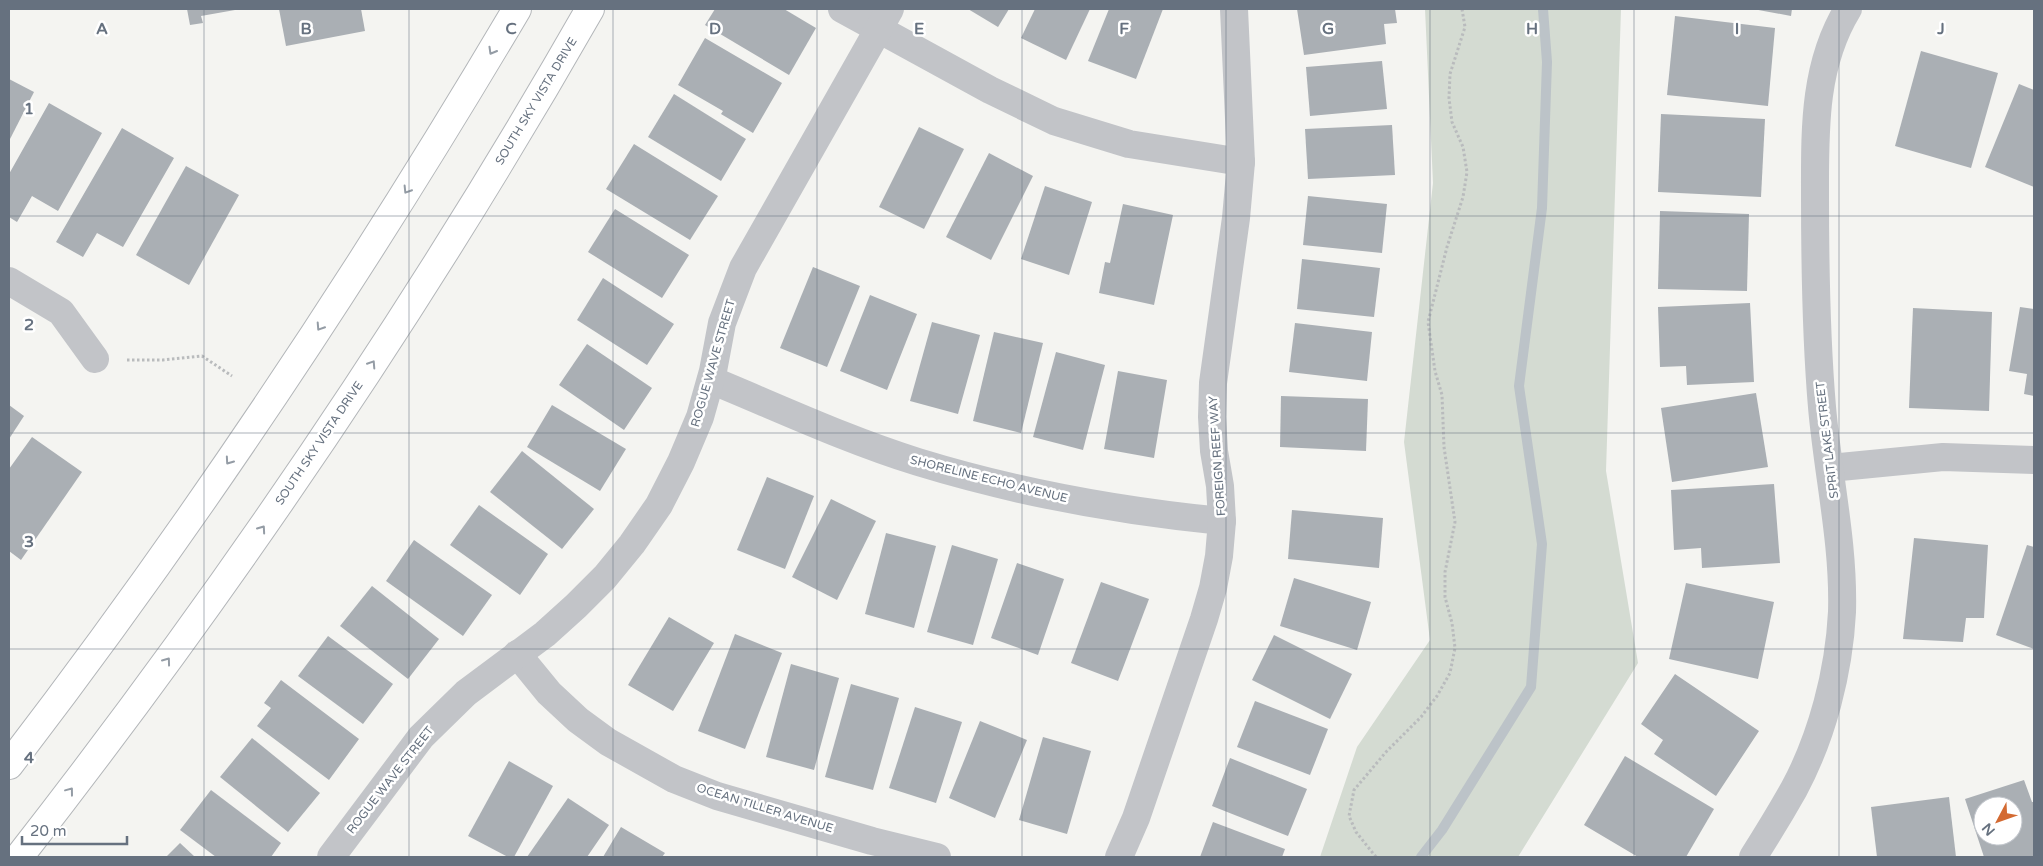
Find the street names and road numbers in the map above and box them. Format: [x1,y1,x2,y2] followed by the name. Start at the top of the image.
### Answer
[492,34,580,167] street label: SOUTH SKY VISTA DRIVE
[688,297,738,429] street label: ROGUE WAVE STREET
[272,378,366,508] street label: SOUTH SKY VISTA DRIVE
[1813,380,1841,499] street label: SPRIT LAKE STREET
[1206,395,1228,517] street label: FOREIGN REEF WAY
[909,453,1070,505] street label: SHORELINE ECHO AVENUE
[344,723,437,836] street label: ROGUE WAVE STREET
[695,781,835,836] street label: OCEAN TILLER AVENUE

